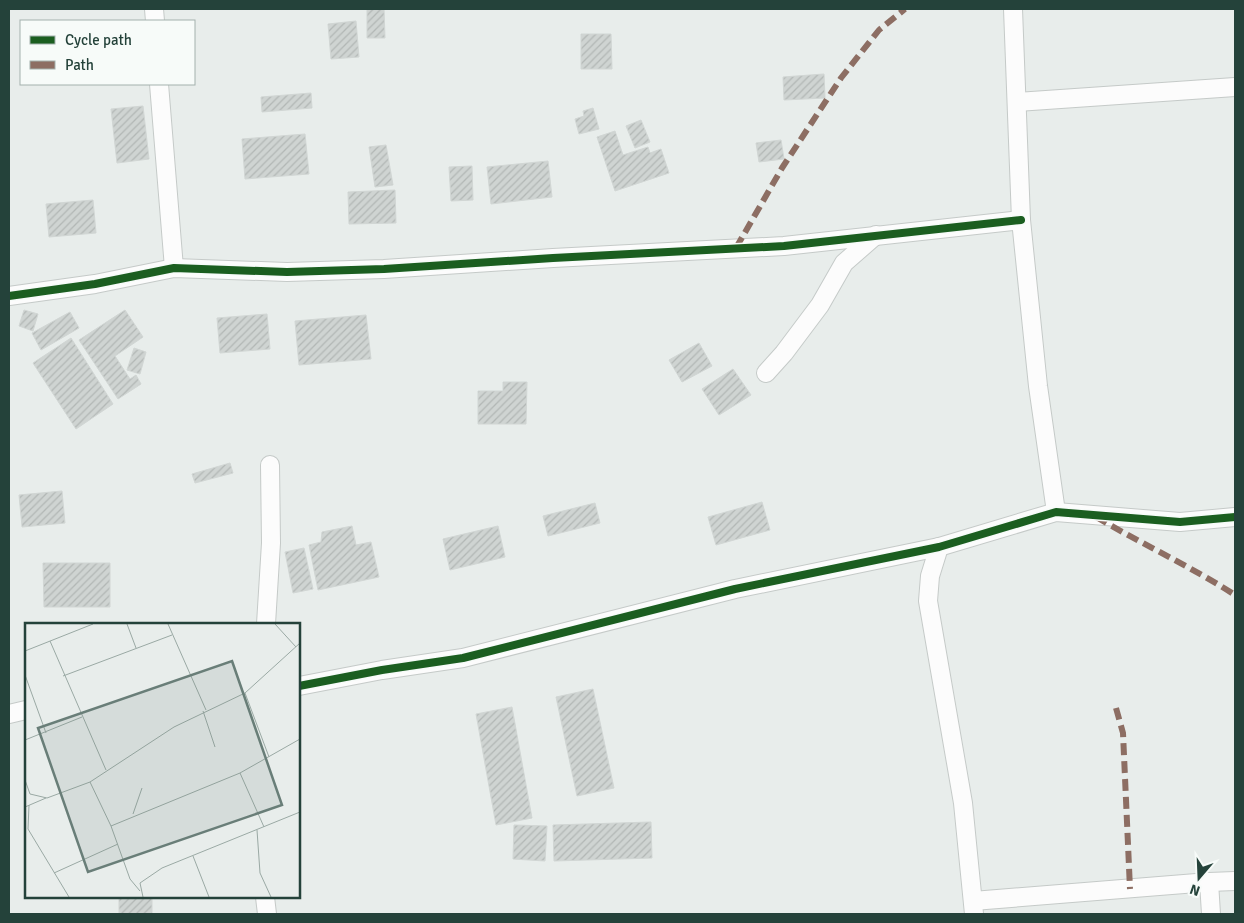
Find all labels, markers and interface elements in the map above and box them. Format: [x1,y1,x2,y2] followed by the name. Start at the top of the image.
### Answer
[20,20,195,85] legend
[65,31,132,49] text: Cycle path
[65,56,94,74] text: Path
[25,623,300,898] inset map
[1174,853,1224,903] north arrow
[1188,880,1202,899] text: N

